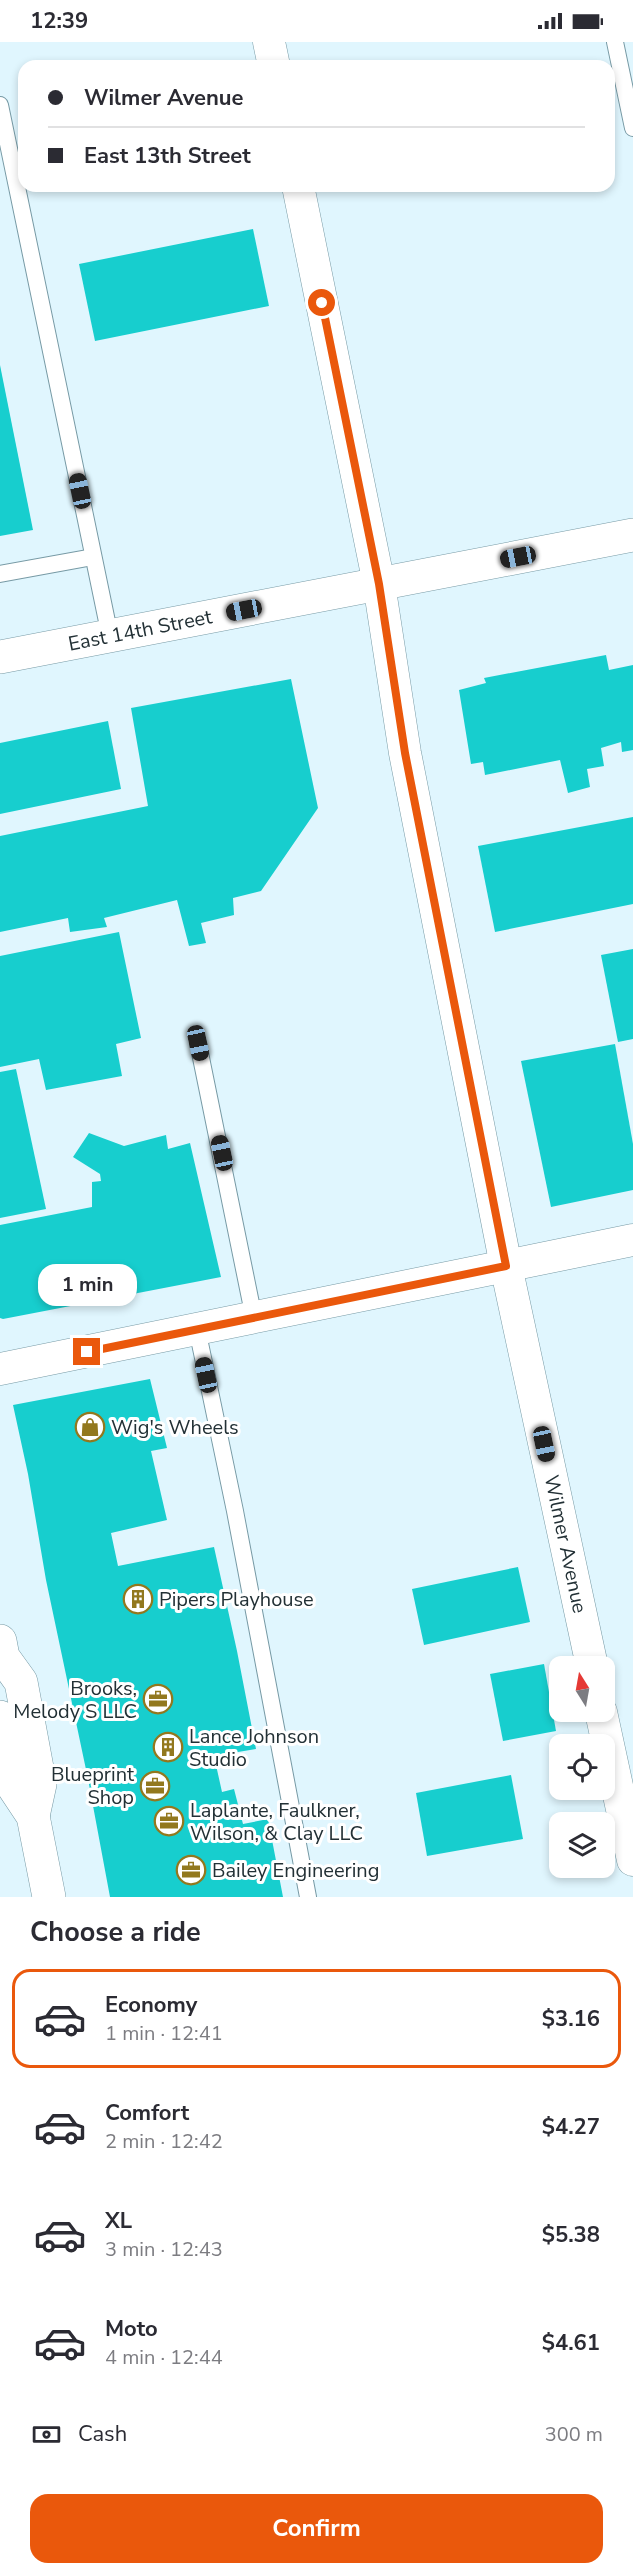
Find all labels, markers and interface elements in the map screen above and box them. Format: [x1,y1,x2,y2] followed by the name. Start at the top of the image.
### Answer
[30,6,88,36] text: 12:39
[84,83,243,113] text: Wilmer Avenue
[84,141,251,171] text: East 13th Street
[308,289,335,316] route start
[67,472,93,510] car
[499,545,537,569] car
[225,598,263,622] car
[66,603,215,658] street label: East 14th Street
[185,1024,211,1062] car
[209,1134,235,1172] car
[38,1265,136,1307] callout: 1 min
[62,1271,113,1298] text: 1 min
[73,1338,100,1365] route end
[193,1356,219,1394] car
[74,1411,106,1443] shop icon: Wig's Wheels
[111,1414,239,1441] place label: Wig's Wheels
[531,1425,557,1463] car
[538,1472,593,1616] street label: Wilmer Avenue
[122,1583,154,1615] building icon: Pipers Playhouse
[159,1586,314,1613] place label: Pipers Playhouse
[549,1656,615,1722] north arrow
[549,1656,615,1878] map controls
[13,1675,137,1725] place label: Brooks, Melody S LLC
[142,1683,174,1715] office icon: Brooks, Melody S LLC
[189,1723,319,1773] place label: Lance Johnson Studio
[152,1731,184,1763] building icon: Lance Johnson Studio
[549,1734,615,1800] button: locate
[51,1761,135,1811] place label: Blueprint Shop
[139,1770,171,1802] office icon: Blueprint Shop
[190,1797,363,1847] place label: Laplante, Faulkner, Wilson, & Clay LLC
[153,1805,185,1837] office icon: Laplante, Faulkner, Wilson, & Clay LLC
[549,1812,615,1878] button: layers
[175,1854,207,1886] office icon: Bailey Engineering
[212,1857,379,1884] place label: Bailey Engineering
[30,1914,201,1951] text: Choose a ride
[105,1990,197,2020] text: Economy
[33,1992,87,2046] icon: car
[542,2004,600,2034] text: $3.16
[105,2020,223,2047] text: 1 min · 12:41
[105,2098,189,2128] text: Comfort
[33,2100,87,2154] icon: car
[542,2112,600,2142] text: $4.27
[105,2128,223,2155] text: 2 min · 12:42
[105,2206,132,2236] text: XL
[33,2208,87,2262] icon: car
[542,2220,600,2250] text: $5.38
[105,2236,223,2263] text: 3 min · 12:43
[105,2314,158,2344] text: Moto
[33,2316,87,2370] icon: car
[542,2328,600,2358] text: $4.61
[105,2344,223,2371] text: 4 min · 12:44
[30,2418,63,2451] icon: cash
[78,2419,127,2449] text: Cash
[545,2421,603,2448] text: 300 m
[30,2494,603,2563] button: Confirm

